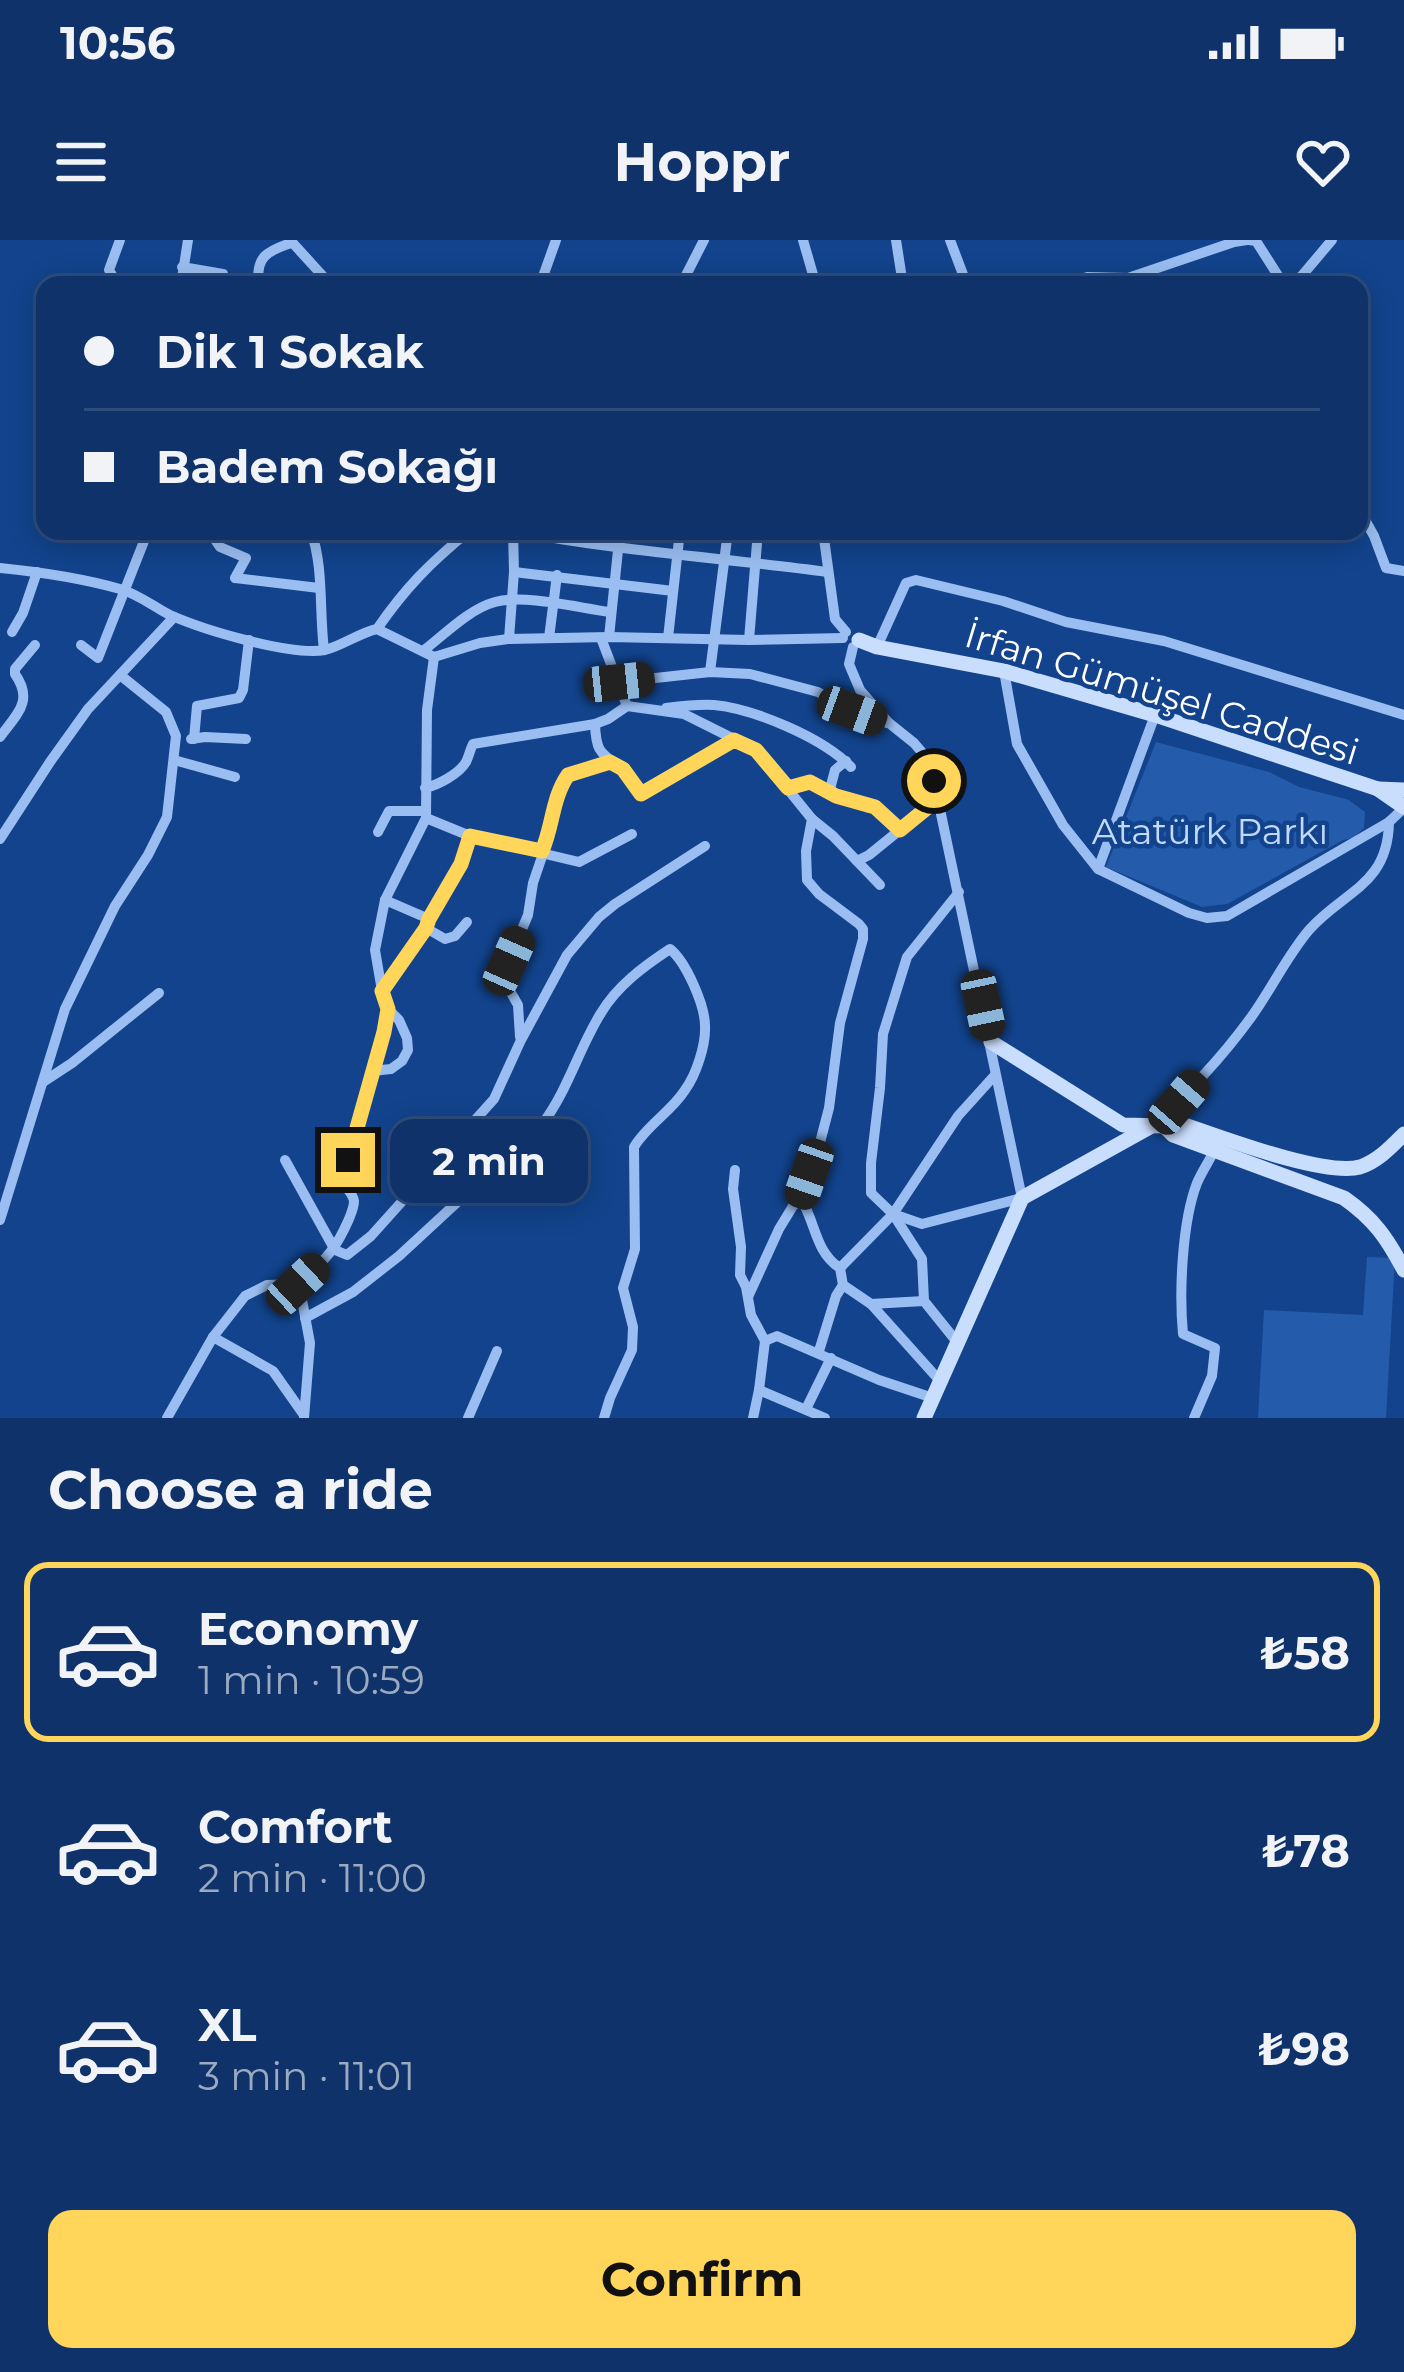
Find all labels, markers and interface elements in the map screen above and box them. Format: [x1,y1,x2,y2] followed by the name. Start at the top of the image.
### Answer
[60,15,175,70] text: 10:56
[48,129,114,195] icon: menu
[614,129,790,195] text: Hoppr
[1290,129,1356,195] icon: heart
[156,324,424,379] text: Dik 1 Sokak
[156,439,498,494] text: Badem Sokağı
[960,612,1364,774] street label: İrfan Gümüşel Caddesi
[581,660,657,704] car
[812,682,892,740] car
[907,754,961,808] route start
[1092,809,1328,853] park label: Atatürk Parkı
[478,921,540,1001] car
[958,966,1008,1044] car
[1142,1063,1216,1141] car
[390,1118,588,1202] callout: 2 min
[321,1133,375,1187] route end
[780,1134,838,1214] car
[432,1137,546,1185] text: 2 min
[259,1246,337,1322] car
[48,1457,433,1523] text: Choose a ride
[54,1598,162,1706] icon: car
[198,1601,418,1656] text: Economy
[1260,1625,1350,1680] text: ₺58
[198,1656,425,1704] text: 1 min · 10:59
[54,1796,162,1904] icon: car
[198,1799,393,1854] text: Comfort
[1261,1823,1350,1878] text: ₺78
[198,1854,427,1902] text: 2 min · 11:00
[54,1994,162,2102] icon: car
[198,1997,256,2052] text: XL
[1258,2021,1350,2076] text: ₺98
[198,2052,415,2100] text: 3 min · 11:01
[48,2210,1356,2348] button: Confirm

